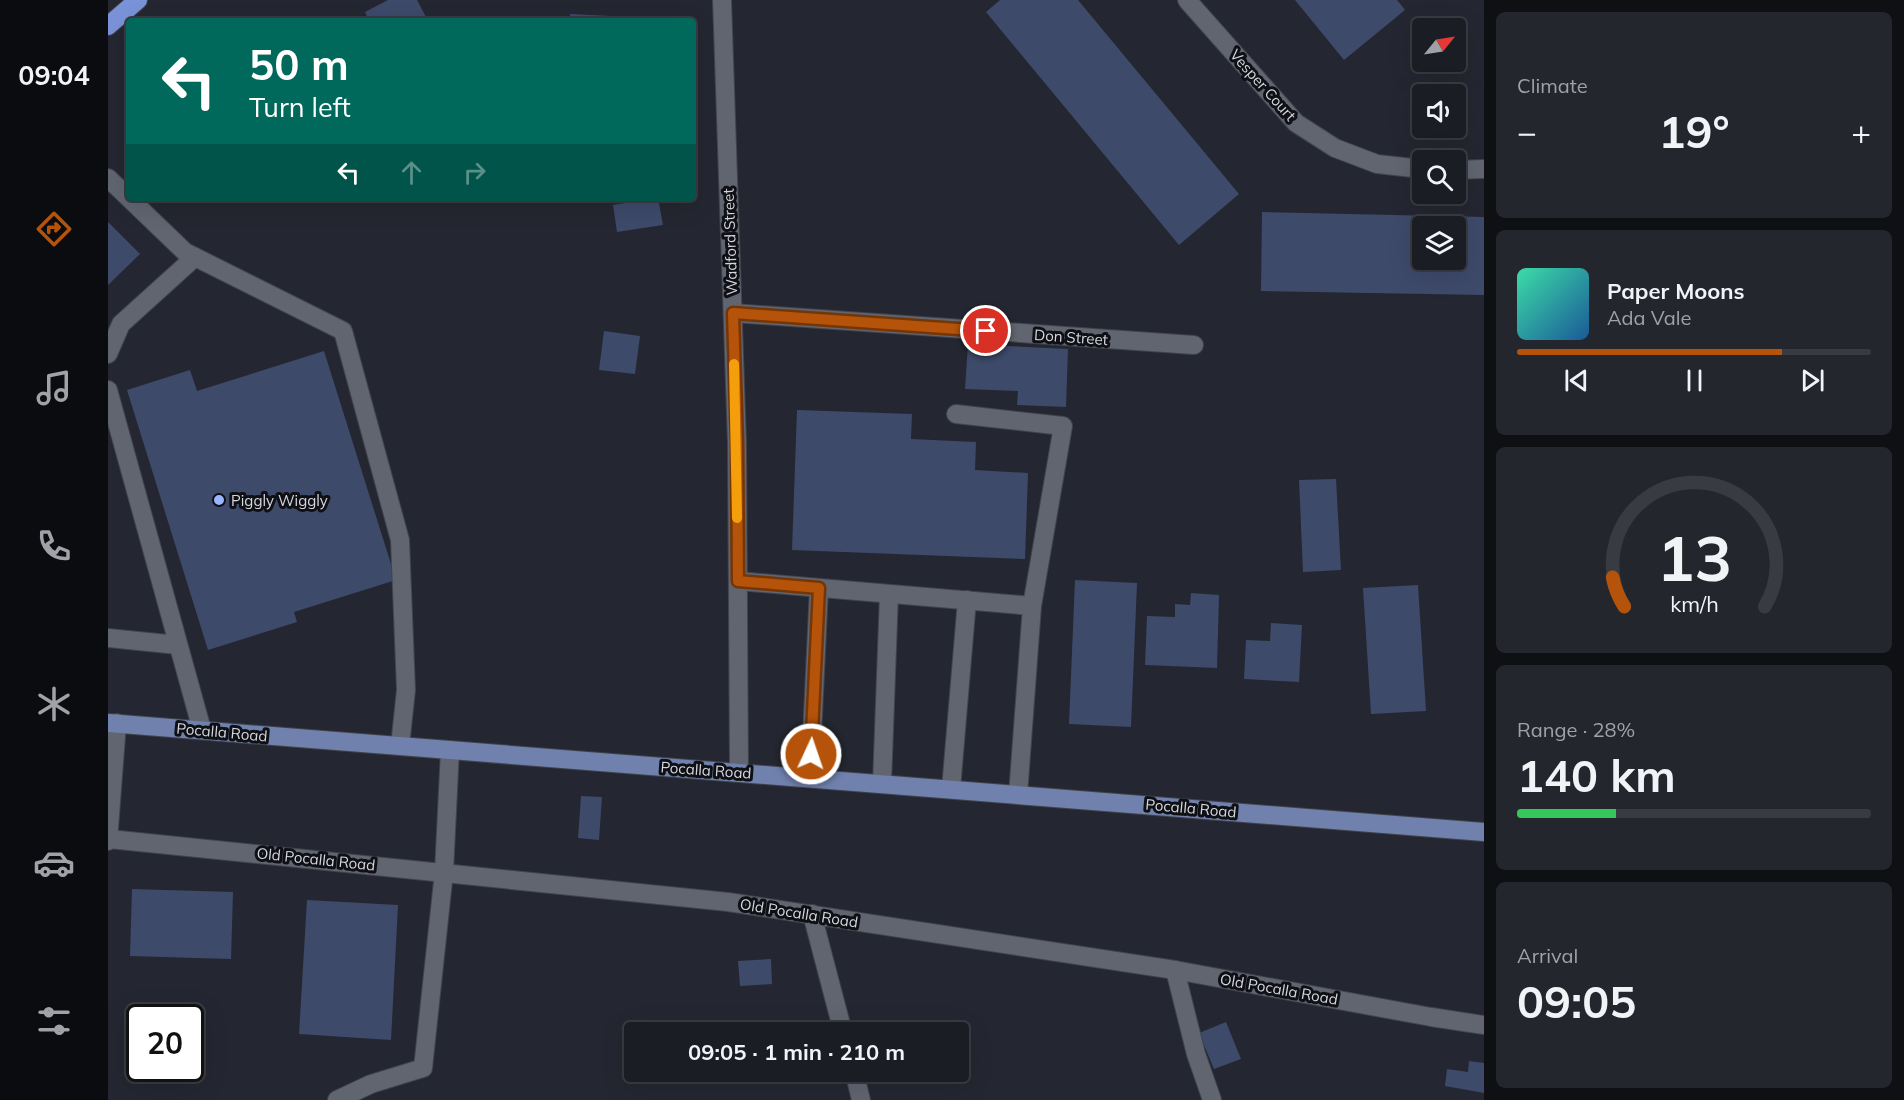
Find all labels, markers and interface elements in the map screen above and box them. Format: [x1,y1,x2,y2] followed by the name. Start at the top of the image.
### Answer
[1412,18,1466,72] north arrow
[1412,18,1466,270] map controls
[249,38,349,91] text: 50 m
[150,42,228,120] icon: left
[1226,45,1300,125] street label: Vesper Court
[18,58,90,92] text: 09:04
[1517,73,1588,98] text: Climate
[1412,84,1466,138] button: sound
[249,90,351,124] text: Turn left
[1658,103,1730,159] text: 19°
[1517,111,1537,152] text: −
[1851,111,1871,152] text: +
[1412,150,1466,204] button: search
[332,156,365,189] icon: left
[395,156,428,189] icon: ahead
[458,156,491,189] icon: right
[719,188,741,296] street label: Wadford Street
[33,208,75,250] icon: directions
[1412,216,1466,270] button: layers
[1607,277,1745,305] text: Paper Moons
[960,305,1011,356] pin
[1607,305,1691,330] text: Ada Vale
[969,314,1002,347] icon: arrive
[1033,325,1109,349] street label: Don Street
[1560,364,1593,397] icon: previous
[1678,364,1711,397] icon: pause
[1796,364,1829,397] icon: next
[33,367,75,409] icon: music
[231,491,328,510] place label: Piggly Wiggly
[212,493,226,507] marker: Piggly Wiggly
[1657,518,1731,597] text: 13
[33,525,75,567] icon: phone
[1670,590,1718,617] text: km/h
[33,683,75,725] icon: climate
[1517,717,1635,742] text: Range · 28%
[176,719,268,745] street label: Pocalla Road
[779,722,843,786] position arrow
[1517,747,1676,803] text: 140 km
[660,757,752,783] street label: Pocalla Road
[1145,795,1237,821] street label: Pocalla Road
[33,842,75,884] icon: car
[256,843,376,875] street label: Old Pocalla Road
[739,894,859,932] street label: Old Pocalla Road
[1517,943,1578,968] text: Arrival
[1219,969,1339,1009] street label: Old Pocalla Road
[1517,973,1636,1029] text: 09:05
[33,1000,75,1042] icon: filters
[126,1004,204,1082] speed limit sign: 20
[688,1038,905,1066] text: 09:05 · 1 min · 210 m

